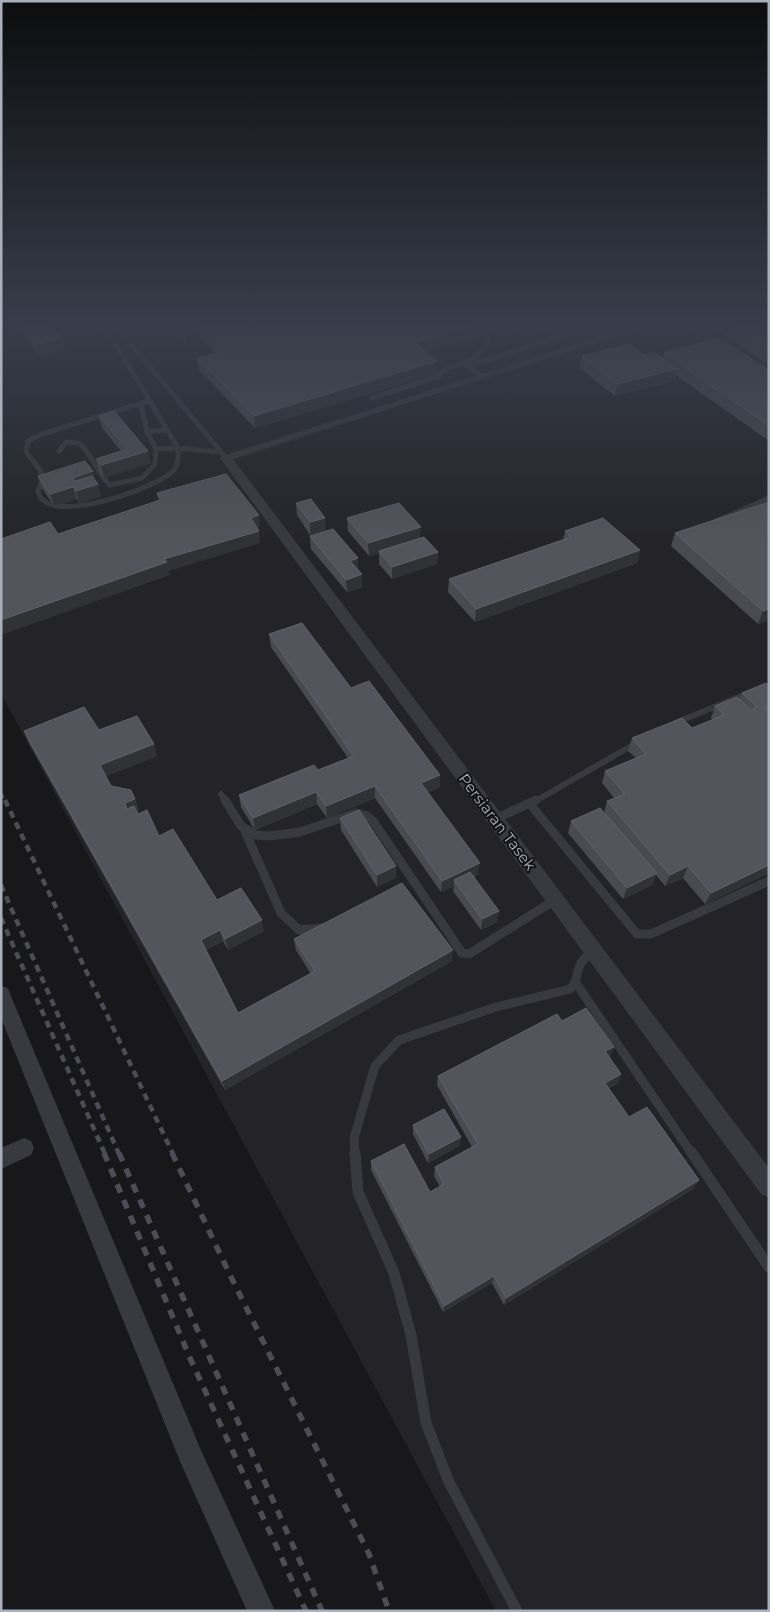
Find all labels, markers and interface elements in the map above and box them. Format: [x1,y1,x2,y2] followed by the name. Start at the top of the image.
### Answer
[455,769,540,874] street label: Persiaran Tasek

